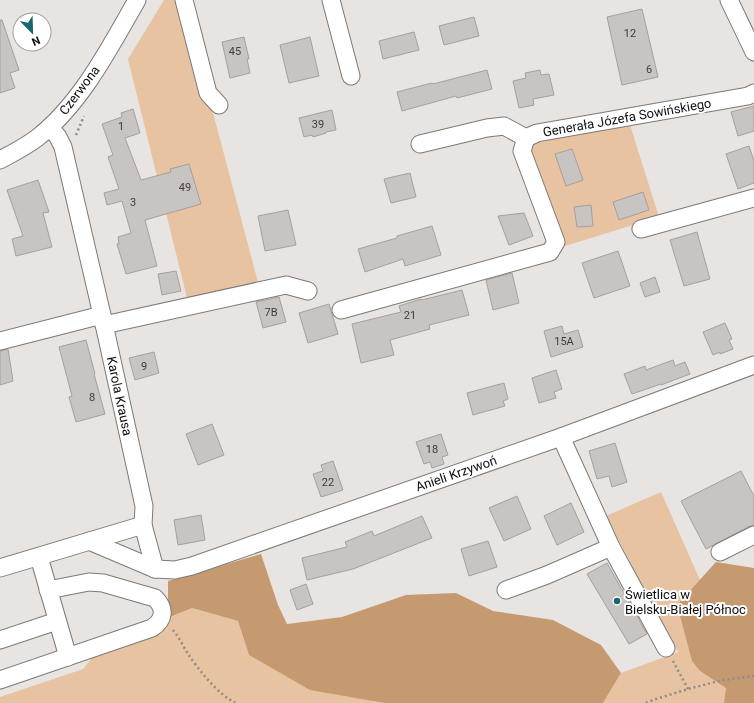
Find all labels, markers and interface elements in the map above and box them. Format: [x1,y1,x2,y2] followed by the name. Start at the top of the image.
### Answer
[12,12,52,52] north arrow
[624,27,636,40] house number: 12
[29,33,42,48] text: N
[229,45,241,58] house number: 45
[56,63,103,118] street label: Czerwona
[646,63,652,76] house number: 6
[542,95,712,140] street label: Generała Józefa Sowińskiego
[312,118,324,131] house number: 39
[118,120,124,133] house number: 1
[179,181,191,194] house number: 49
[130,196,136,209] house number: 3
[264,306,278,319] house number: 7B
[404,309,416,322] house number: 21
[554,335,575,348] house number: 15A
[104,355,135,437] street label: Karola Krausa
[141,360,147,373] house number: 9
[89,391,95,404] house number: 8
[426,443,438,456] house number: 18
[414,453,499,494] street label: Anieli Krzywoń
[322,476,334,489] house number: 22
[625,587,746,617] place label: Świetlica w Bielsku-Białej Północ
[612,596,622,606] marker: Świetlica w Bielsku-Białej Północ

